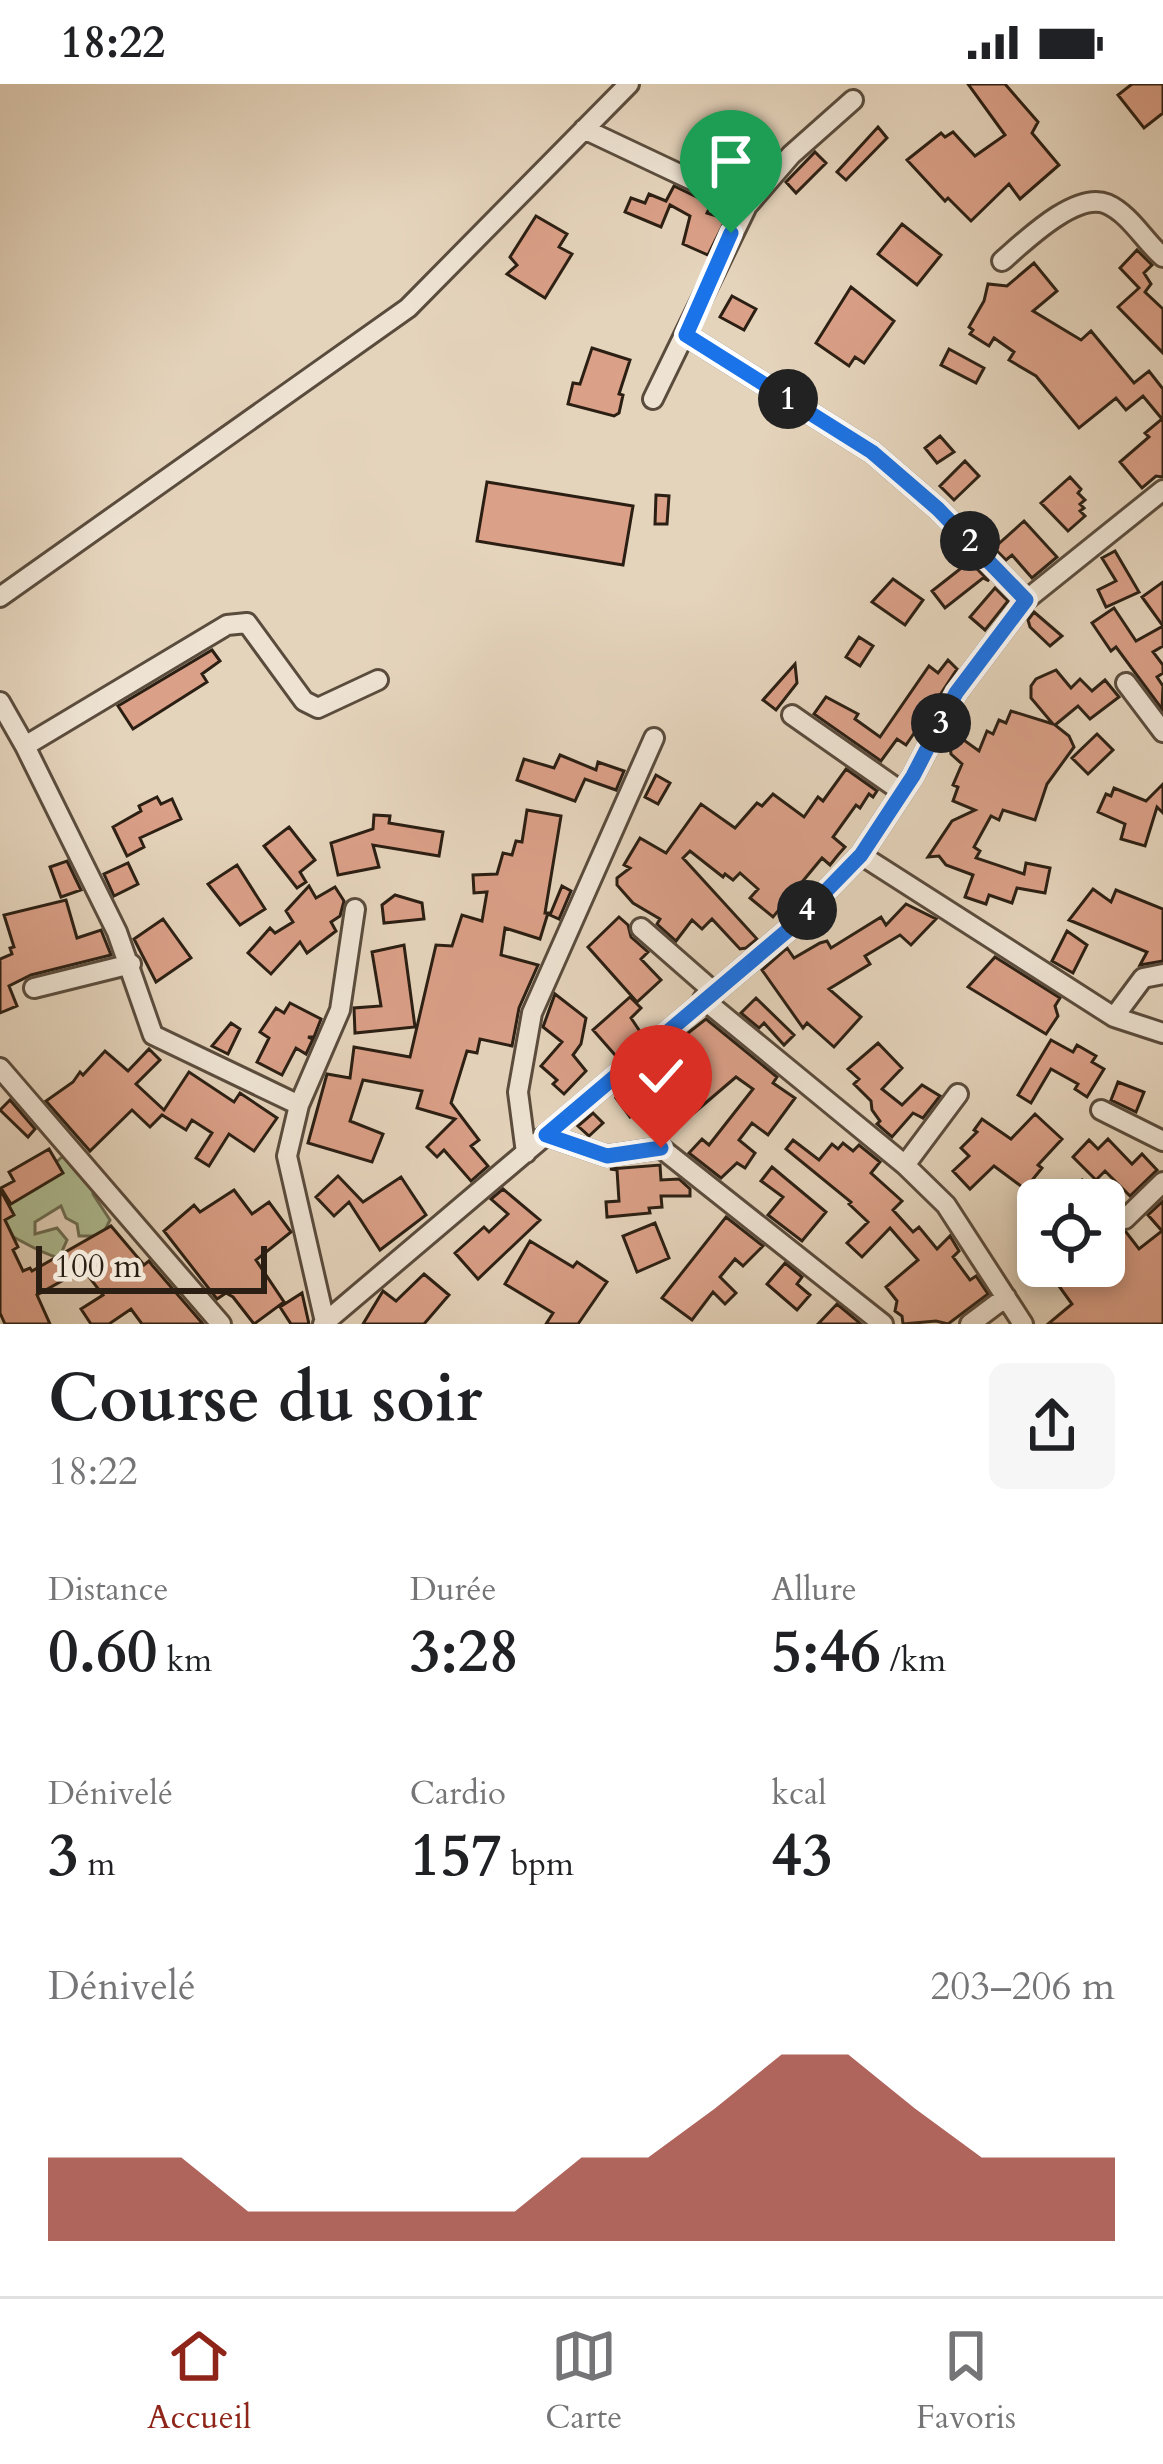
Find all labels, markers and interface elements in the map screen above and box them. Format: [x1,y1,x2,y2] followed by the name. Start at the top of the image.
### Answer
[60,12,165,73] text: 18:22
[680,110,782,233] pin
[698,128,764,194] icon: arrive
[758,369,818,429] pin: 1
[780,376,796,421] text: 1
[940,511,1000,571] pin: 2
[962,518,978,563] text: 2
[911,693,971,753] pin: 3
[933,700,949,745] text: 3
[777,880,837,940] pin: 4
[799,887,815,932] text: 4
[610,1025,712,1148] pin
[628,1043,694,1109] icon: check
[1017,1179,1125,1287] map controls
[1017,1179,1125,1287] button: locate
[36,1240,267,1293] scale bar
[54,1244,141,1289] text: 100 m
[48,1355,482,1444] text: Course du soir
[989,1363,1115,1489] button: share
[48,1445,138,1498] text: 18:22
[48,1567,169,1612] text: Distance
[410,1567,497,1612] text: Durée
[771,1567,857,1612] text: Allure
[48,1612,158,1693] text: 0.60
[410,1612,519,1693] text: 3:28
[771,1612,881,1693] text: 5:46
[158,1638,212,1683] text: km
[881,1638,946,1683] text: /km
[48,1771,173,1816] text: Dénivelé
[410,1771,506,1816] text: Cardio
[771,1771,827,1816] text: kcal
[48,1816,79,1897] text: 3
[410,1816,502,1897] text: 157
[771,1816,833,1897] text: 43
[79,1842,116,1887] text: m
[502,1842,574,1887] text: bpm
[48,1960,196,2013] text: Dénivelé
[930,1960,1115,2013] text: 203–206 m
[147,2323,251,2440] tab: Accueil
[545,2323,622,2440] tab: Carte
[916,2323,1016,2440] tab: Favoris

